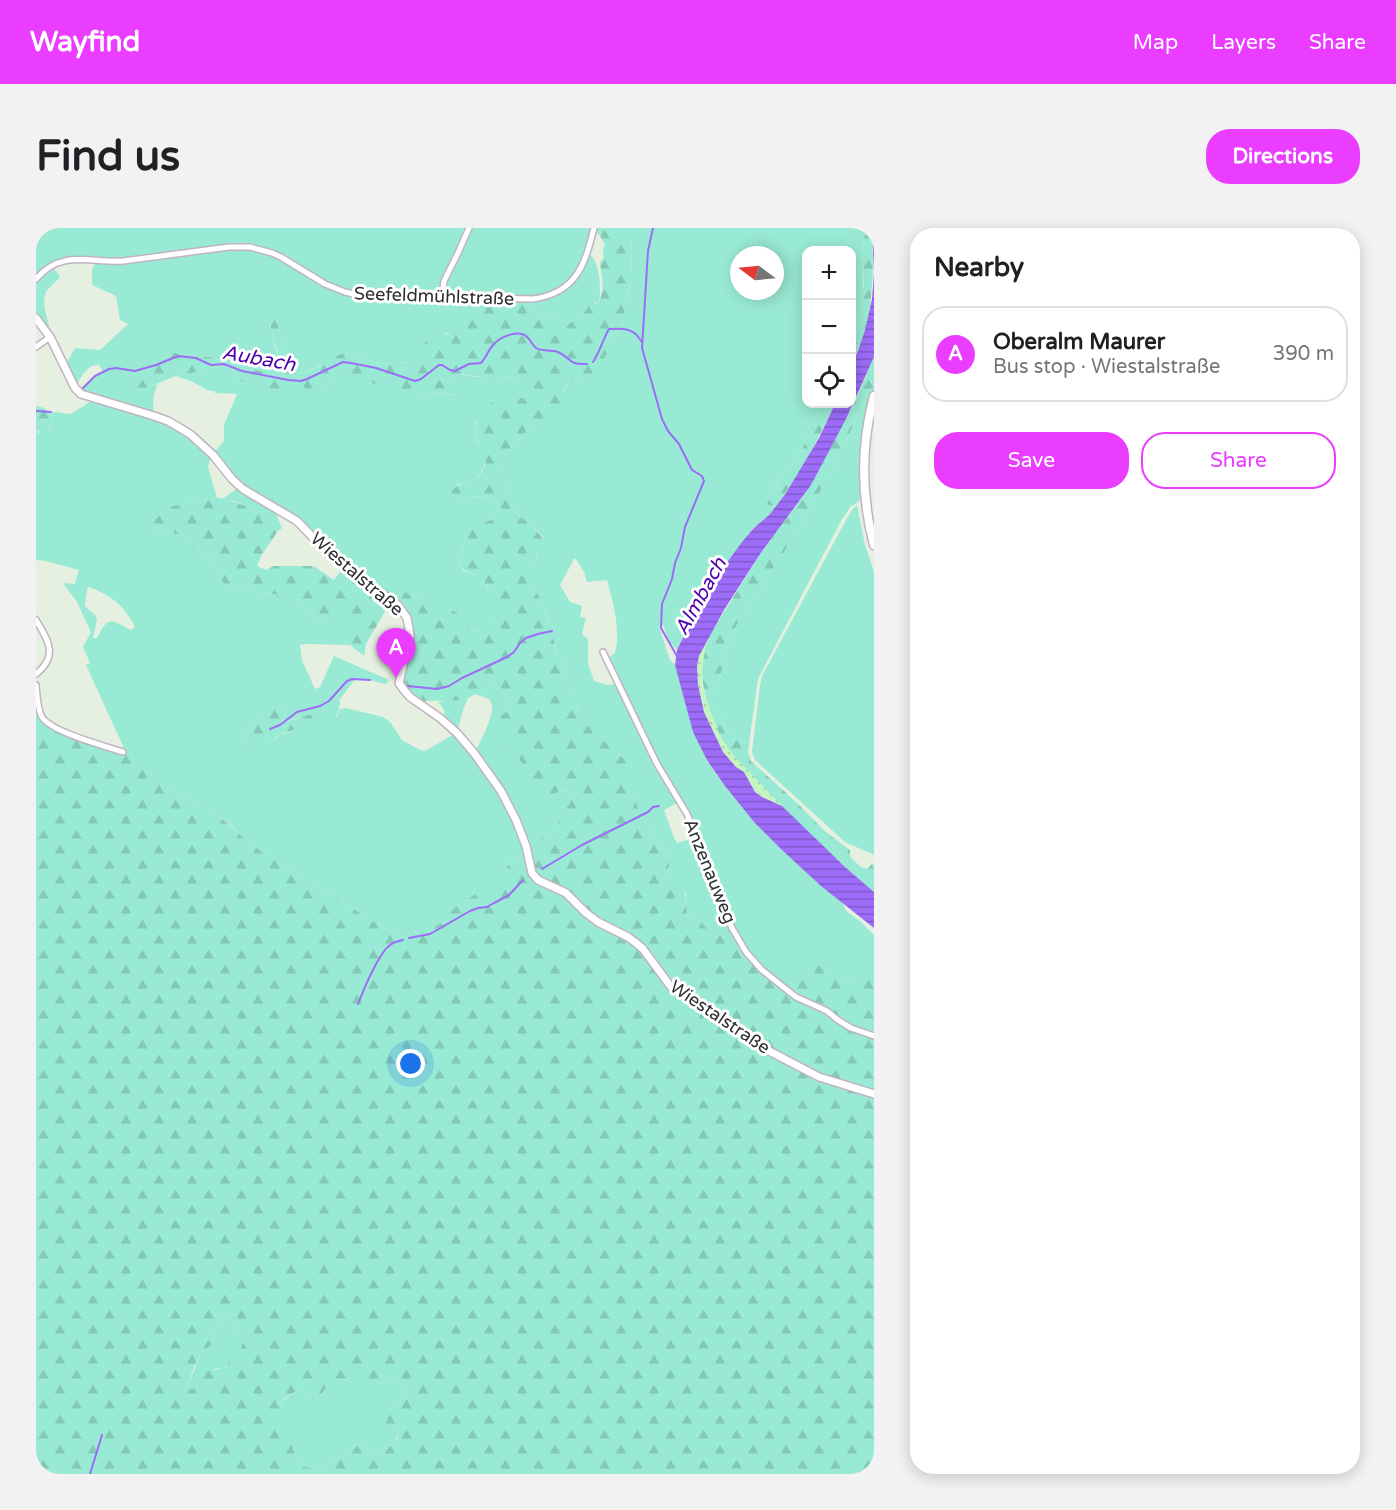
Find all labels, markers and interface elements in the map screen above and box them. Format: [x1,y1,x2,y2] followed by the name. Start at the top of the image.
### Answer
[30,25,140,59] text: Wayfind
[1133,30,1178,55] text: Map
[1211,30,1276,55] text: Layers
[1309,30,1366,55] text: Share
[1206,129,1360,184] button: Directions
[36,131,180,182] text: Find us
[730,246,784,300] north arrow
[802,246,856,408] map controls
[802,246,856,300] button: +
[934,252,1024,283] text: Nearby
[354,282,514,310] street label: Seefeldmühlstraße
[802,300,856,354] button: −
[993,329,1165,355] text: Oberalm Maurer
[221,341,298,377] water label: Aubach
[948,342,963,366] text: A
[1273,342,1334,366] text: 390 m
[802,354,856,408] button: locate
[993,355,1220,379] text: Bus stop · Wiestalstraße
[934,432,1129,489] button: Save
[1141,432,1336,489] button: Share
[306,528,408,620] street label: Wiestalstraße
[670,553,732,639] water label: Almbach
[376,628,416,678] pin: A
[679,815,741,927] street label: Anzenauweg
[666,975,774,1059] street label: Wiestalstraße
[396,1049,425,1078] your location

